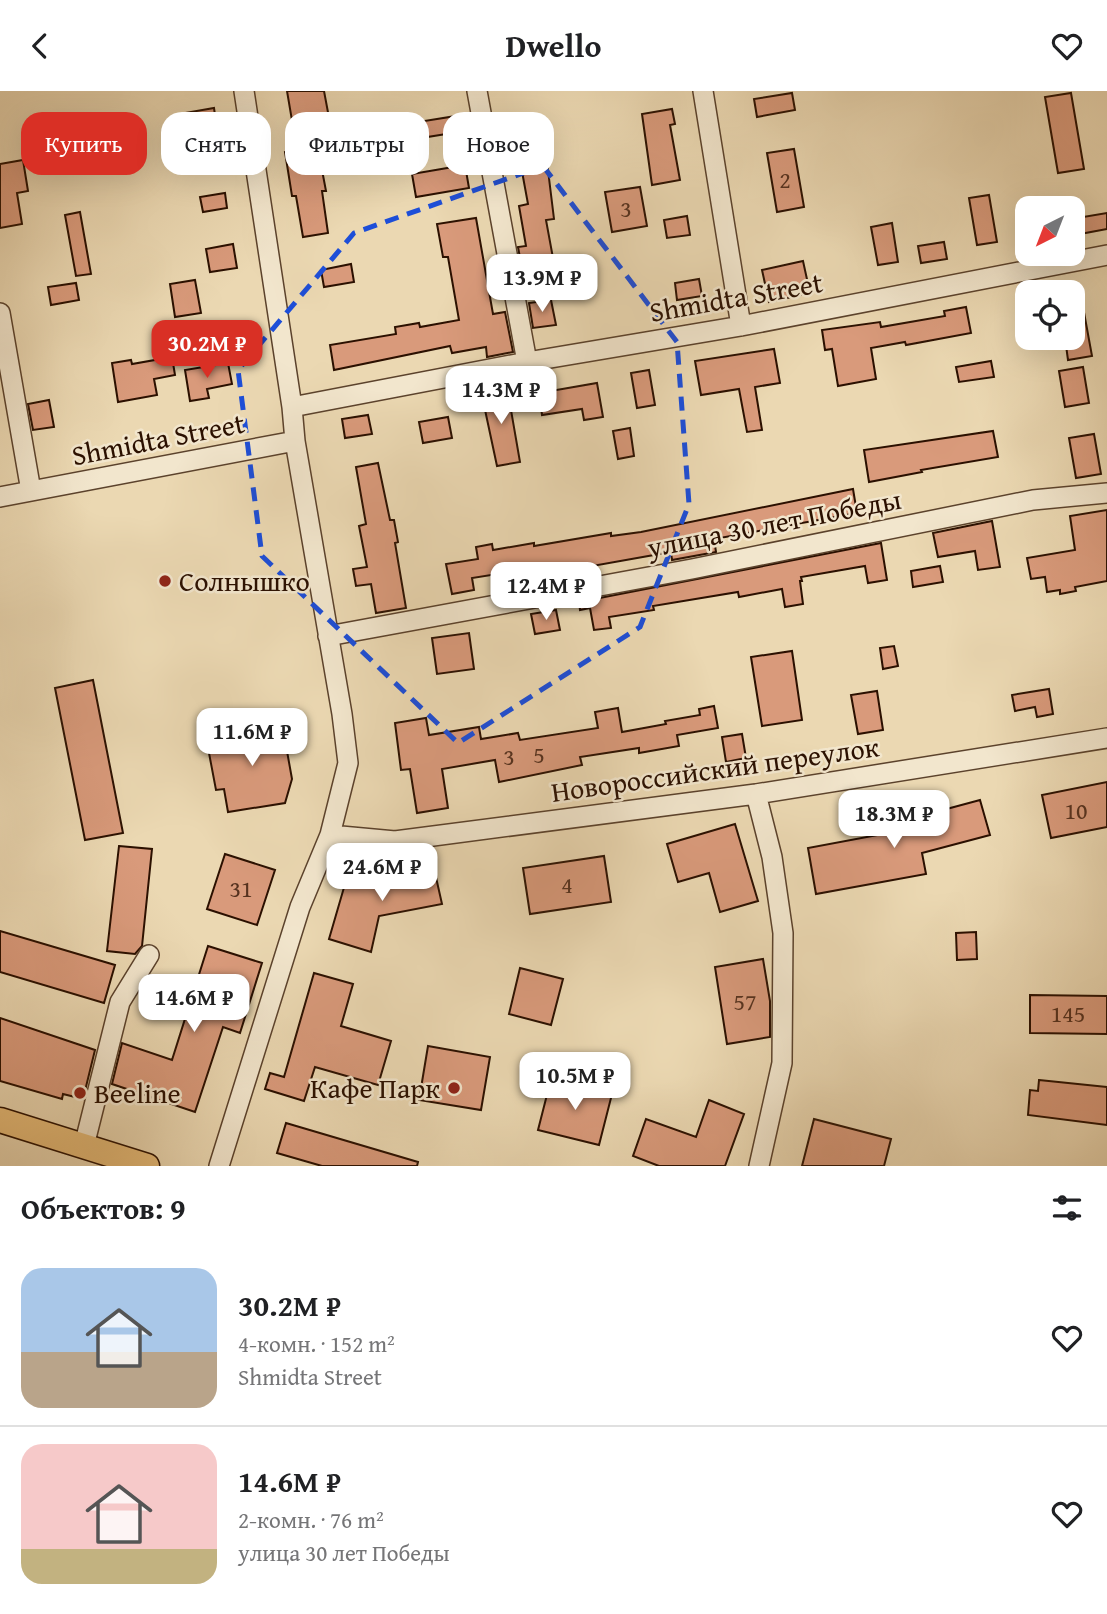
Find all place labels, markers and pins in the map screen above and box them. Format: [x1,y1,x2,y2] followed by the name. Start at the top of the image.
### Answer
[477,255,607,314] pin: 13.9M ₽
[142,321,272,380] pin: 30.2M ₽
[436,367,566,426] pin: 14.3M ₽
[179,560,310,601] place label: Солнышко
[481,563,611,622] pin: 12.4M ₽
[157,573,173,589] marker: Солнышко
[187,709,317,768] pin: 11.6M ₽
[829,791,959,850] pin: 18.3M ₽
[317,843,447,903] pin: 24.6M ₽
[129,975,259,1034] pin: 14.6M ₽
[510,1053,640,1112] pin: 10.5M ₽
[310,1067,440,1108] place label: Кафе Парк
[94,1072,181,1113] place label: Beeline
[446,1080,462,1096] marker: Кафе Парк
[72,1085,88,1101] marker: Beeline

